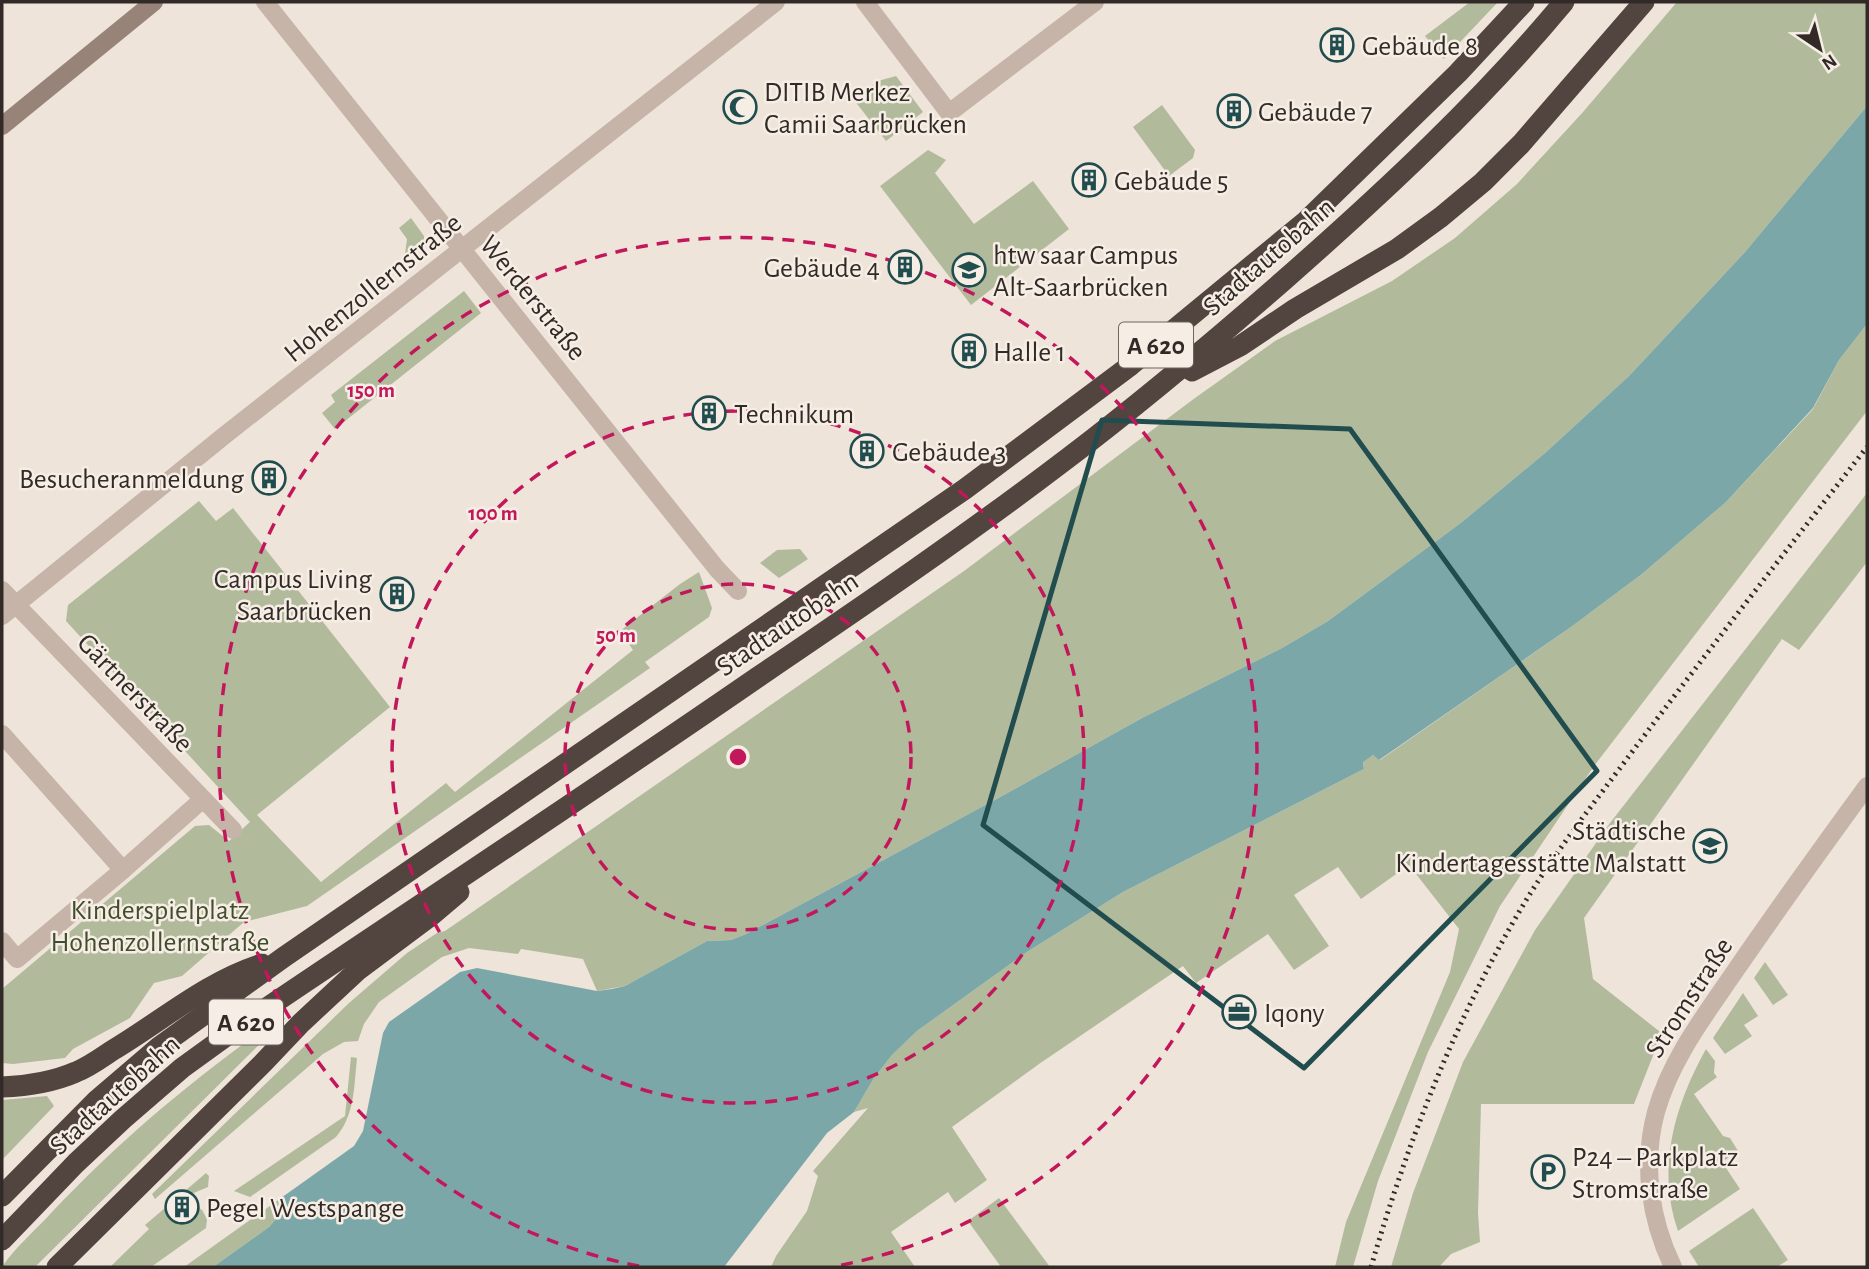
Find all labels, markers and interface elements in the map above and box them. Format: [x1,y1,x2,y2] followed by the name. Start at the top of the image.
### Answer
[1785,14,1855,84] north arrow
[1318,26,1356,64] building icon: Gebäude 8
[1362,33,1478,61] place label: Gebäude 8
[1818,50,1840,73] text: N
[764,79,967,139] place label: DITIB Merkez Camii Saarbrücken
[721,88,759,126] mosque icon: DITIB Merkez Camii Saarbrücken
[1215,92,1253,130] building icon: Gebäude 7
[1258,99,1372,127] place label: Gebäude 7
[1070,161,1108,199] building icon: Gebäude 5
[1114,168,1228,196] place label: Gebäude 5
[1198,193,1340,322] street label: Stadtautobahn
[279,209,467,368] street label: Hohenzollernstraße
[474,231,591,366] street label: Werderstraße
[993,242,1178,302] place label: htw saar Campus Alt-Saarbrücken
[886,248,924,286] building icon: Gebäude 4
[950,251,988,289] school or university icon: htw saar Campus Alt-Saarbrücken
[764,255,880,283] place label: Gebäude 4
[1119,322,1193,368] road number: A 620
[950,332,988,370] building icon: Halle 1
[993,339,1066,367] place label: Halle 1
[347,380,395,401] text: 150 m
[690,394,728,432] building icon: Technikum
[734,401,854,429] place label: Technikum
[848,432,886,470] building icon: Gebäude 3
[892,439,1006,467] place label: Gebäude 3
[250,459,288,497] building icon: Besucheranmeldung
[19,466,244,494] place label: Besucheranmeldung
[468,503,518,524] text: 100 m
[214,566,372,626] place label: Campus Living Saarbrücken
[712,567,864,682] street label: Stadtautobahn
[378,575,416,613] building icon: Campus Living Saarbrücken
[596,625,636,646] text: 50 m
[71,629,198,758] street label: Gärtnerstraße
[726,745,750,769] centre of rings
[1395,818,1686,878] place label: Städtische Kindertagesstätte Malstatt
[1691,827,1729,865] school or university icon: Städtische Kindertagesstätte Malstatt
[51,897,269,957] park label: Kinderspielplatz Hohenzollernstraße
[1641,933,1739,1063] street label: Stromstraße
[1220,993,1258,1031] office icon: Iqony
[209,1000,283,1044] road number: A 620
[1264,1000,1325,1028] place label: Iqony
[45,1030,186,1161] street label: Stadtautobahn
[1572,1144,1738,1204] place label: P24 – Parkplatz Stromstraße
[1529,1153,1567,1191] parking icon: P24 – Parkplatz Stromstraße
[163,1188,201,1226] building icon: Pegel Westspange
[206,1195,404,1223] place label: Pegel Westspange

